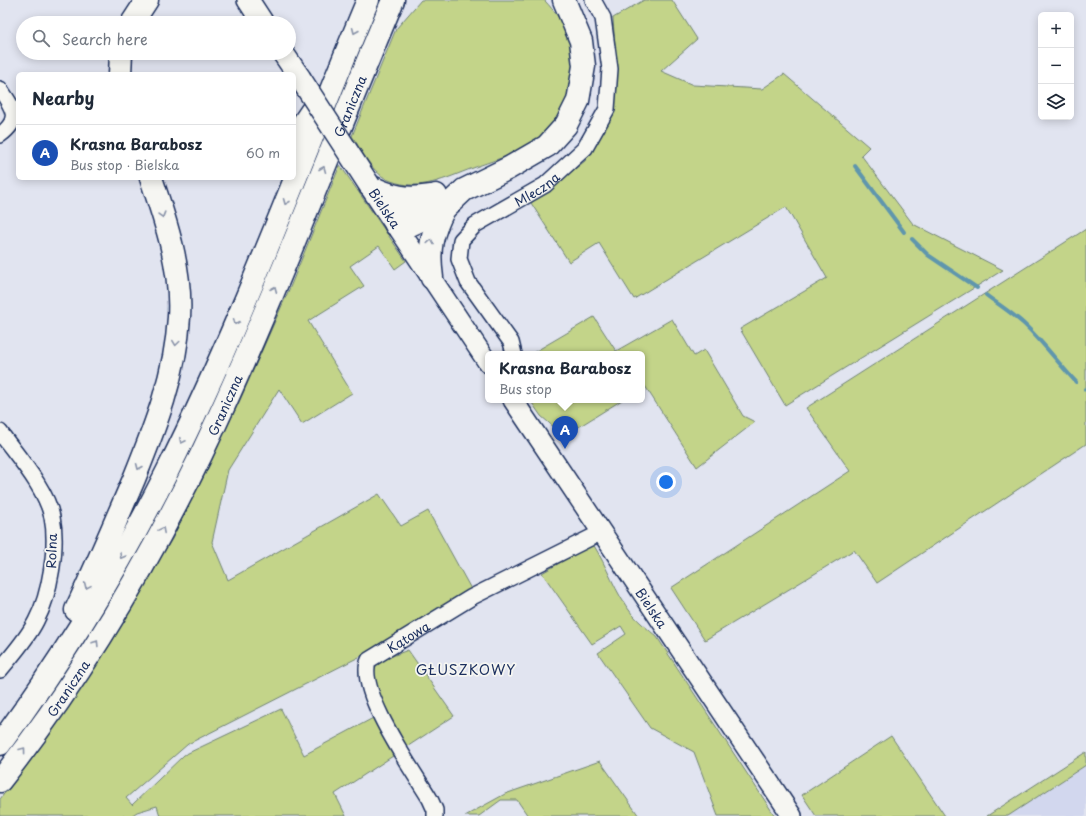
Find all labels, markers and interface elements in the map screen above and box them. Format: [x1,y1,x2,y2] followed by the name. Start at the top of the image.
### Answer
[1038,12,1074,120] map controls
[1038,12,1074,48] button: +
[16,16,296,60] search box
[30,27,52,49] icon: search
[62,27,148,50] text: Search here
[352,27,360,34] one-way arrow
[1038,48,1074,84] button: −
[328,71,371,140] street label: Graniczna
[1038,84,1074,120] button: layers
[32,85,94,111] text: Nearby
[70,132,202,155] text: Krasna Barabosz
[40,143,50,162] text: A
[246,143,280,162] text: 60 m
[70,155,179,174] text: Bus stop · Bielska
[319,165,327,172] one-way arrow
[510,166,564,210] street label: Mleczna
[365,184,406,233] street label: Bielska
[282,198,290,205] one-way arrow
[157,212,166,219] one-way arrow
[426,239,435,245] one-way arrow
[269,286,277,293] one-way arrow
[233,318,241,326] one-way arrow
[172,340,181,346] one-way arrow
[485,351,645,403] popup
[499,356,631,379] text: Krasna Barabosz
[202,370,247,438] street label: Graniczna
[499,379,552,398] text: Bus stop
[552,416,578,449] pin: A
[179,436,187,444] one-way arrow
[135,464,143,471] one-way arrow
[656,472,676,492] your location
[157,527,165,535] one-way arrow
[41,532,61,569] street label: Rolna
[120,552,127,559] one-way arrow
[84,582,92,590] one-way arrow
[632,584,673,632] street label: Bielska
[383,615,434,657] street label: Kątowa
[92,640,99,647] one-way arrow
[42,655,94,720] street label: Graniczna
[416,659,516,680] district label: GŁUSZKOWY
[19,748,26,755] one-way arrow

